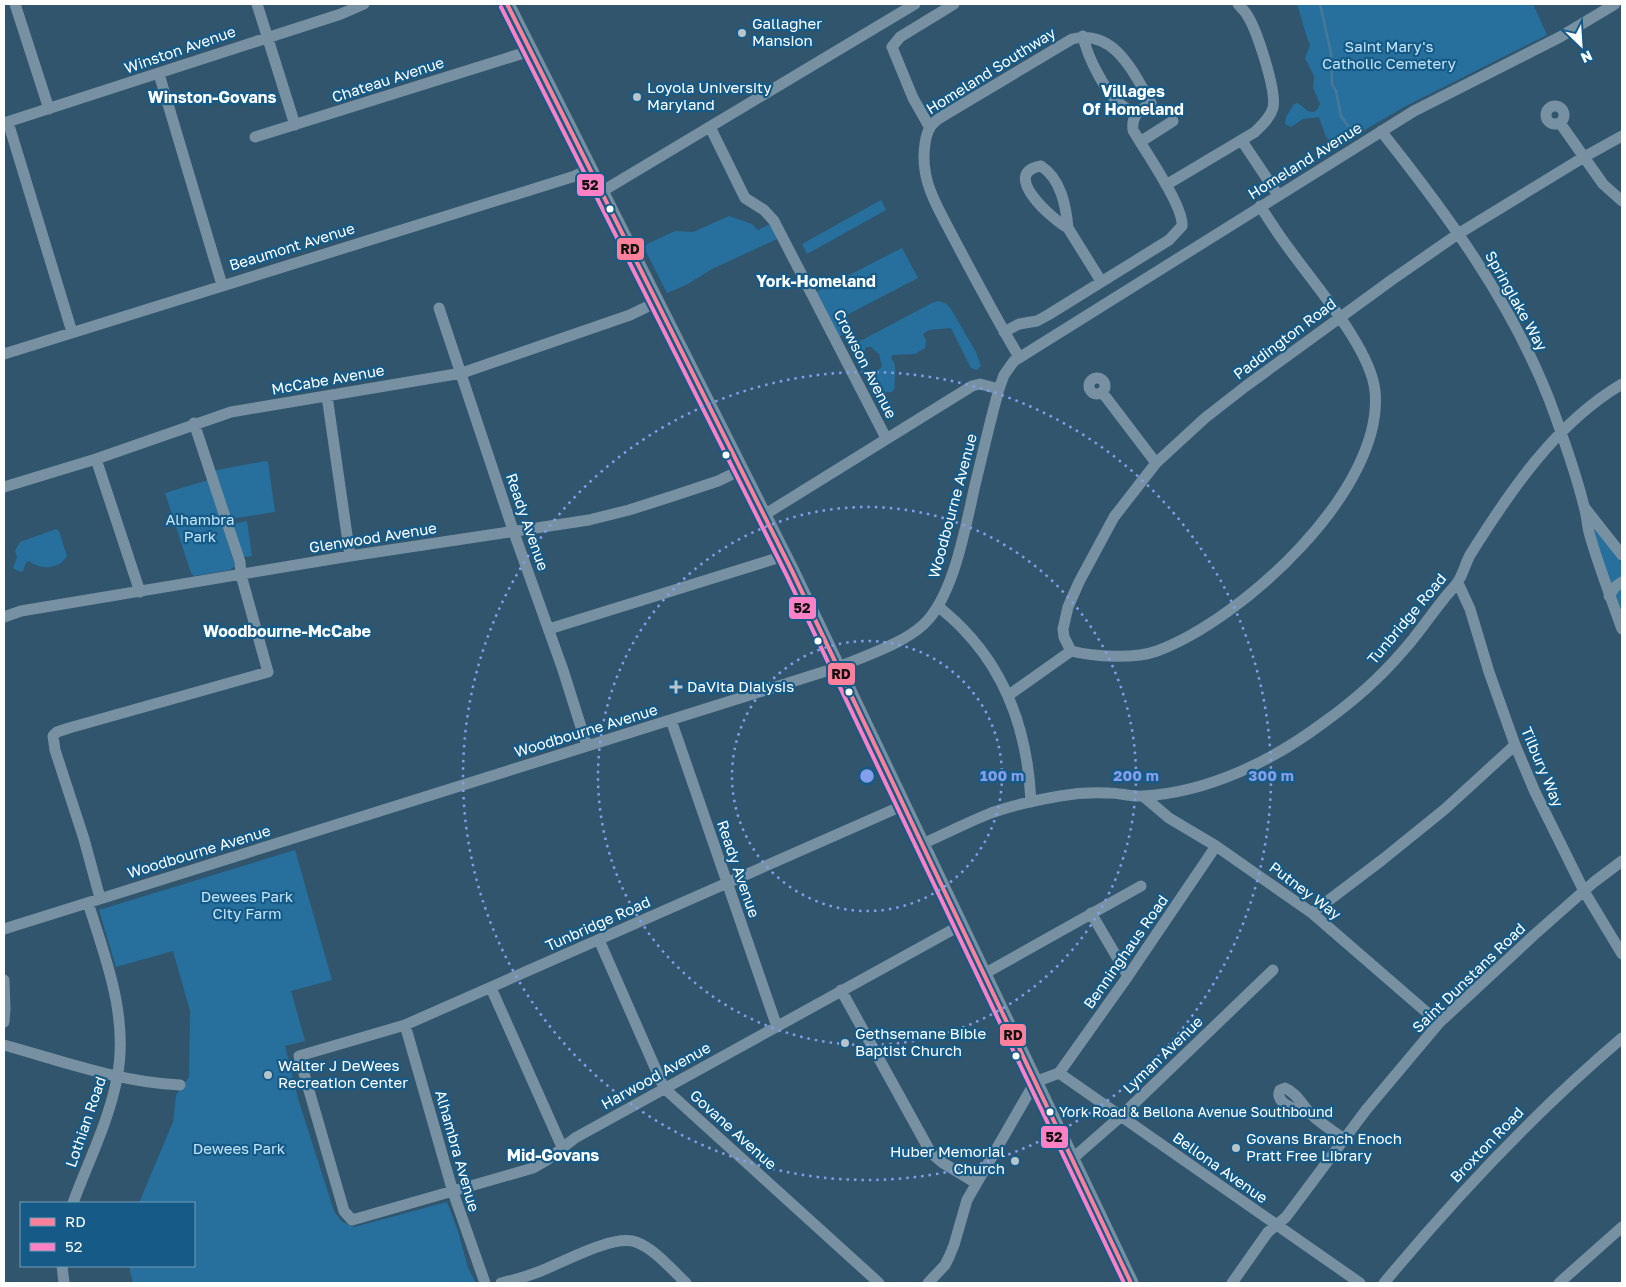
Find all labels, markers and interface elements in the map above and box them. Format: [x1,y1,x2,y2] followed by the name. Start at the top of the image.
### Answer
[752,14,822,49] place label: Gallagher Mansion
[1556,20,1606,70] north arrow
[122,21,238,77] street label: Winston Avenue
[923,23,1059,117] street label: Homeland Southway
[736,27,748,39] marker: Gallagher Mansion
[1322,37,1456,72] park label: Saint Mary's Catholic Cemetery
[1578,47,1595,67] text: N
[329,52,446,106] street label: Chateau Avenue
[647,78,772,113] place label: Loyola University Maryland
[1082,81,1184,119] district label: Villages Of Homeland
[148,87,276,107] district label: Winston-Govans
[631,91,643,103] marker: Loyola University Maryland
[1244,118,1365,202] street label: Homeland Avenue
[576,173,605,197] line badge: 52
[581,176,599,193] text: 52
[605,204,615,214] unlabelled marker
[227,218,357,274] street label: Beaumont Avenue
[616,237,645,261] line badge: RD
[620,240,640,257] text: RD
[1482,247,1552,354] street label: Springlake Way
[756,271,876,291] district label: York-Homeland
[1230,294,1339,383] street label: Paddington Road
[831,306,901,421] street label: Crowson Avenue
[270,360,386,398] street label: McCabe Avenue
[924,431,980,580] street label: Woodbourne Avenue
[721,450,731,460] unlabelled marker
[503,471,553,573] street label: Ready Avenue
[166,510,234,545] park label: Alhambra Park
[308,518,438,556] street label: Glenwood Avenue
[1363,569,1449,667] street label: Tunbridge Road
[788,596,817,620] line badge: 52
[793,599,811,616] text: 52
[203,621,371,641] district label: Woodbourne-McCabe
[813,636,823,646] unlabelled marker
[827,662,856,686] line badge: RD
[831,665,851,682] text: RD
[687,677,794,695] place label: DaVita Dialysis
[669,680,683,694] marker: DaVita Dialysis
[844,687,854,697] unlabelled marker
[512,700,660,760] street label: Woodbourne Avenue
[1518,724,1568,810] street label: Tilbury Way
[980,766,1024,784] text: 100 m
[1113,766,1159,784] text: 200 m
[1248,766,1294,784] text: 300 m
[858,767,876,785] centre of rings
[714,818,764,920] street label: Ready Avenue
[125,821,273,881] street label: Woodbourne Avenue
[1266,857,1345,923] street label: Putney Way
[201,887,294,922] park label: Dewees Park City Farm
[1079,891,1171,1012] street label: Benninghaus Road
[542,892,653,954] street label: Tunbridge Road
[1408,919,1528,1036] street label: Saint Dunstans Road
[1119,1012,1206,1097] street label: Lyman Avenue
[999,1023,1027,1047] line badge: RD
[855,1024,987,1059] place label: Gethsemane Bible Baptist Church
[1003,1026,1023,1043] text: RD
[839,1037,851,1049] marker: Gethsemane Bible Baptist Church
[598,1038,713,1113] street label: Harwood Avenue
[1011,1051,1021,1061] unlabelled marker
[278,1056,408,1091] place label: Walter J DeWees Recreation Center
[262,1069,274,1081] marker: Walter J DeWees Recreation Center
[61,1074,109,1169] street label: Lothian Road
[687,1086,781,1173] street label: Govane Avenue
[432,1088,484,1214] street label: Alhambra Avenue
[1059,1103,1333,1120] place label: York Road & Bellona Avenue Southbound
[1446,1103,1527,1186] street label: Broxton Road
[1045,1107,1055,1117] marker: York Road & Bellona Avenue Southbound
[1040,1125,1069,1149] line badge: 52
[1045,1128,1063,1145] text: 52
[1170,1128,1272,1207] street label: Bellona Avenue
[1246,1129,1402,1164] place label: Govans Branch Enoch Pratt Free Library
[193,1139,286,1157] park label: Dewees Park
[890,1142,1005,1177] place label: Huber Memorial Church
[1230,1142,1242,1154] marker: Govans Branch Enoch Pratt Free Library
[507,1145,599,1165] district label: Mid-Govans
[1009,1155,1021,1167] marker: Huber Memorial Church
[20,1202,195,1267] legend
[65,1212,86,1230] text: RD
[65,1237,82,1255] text: 52

